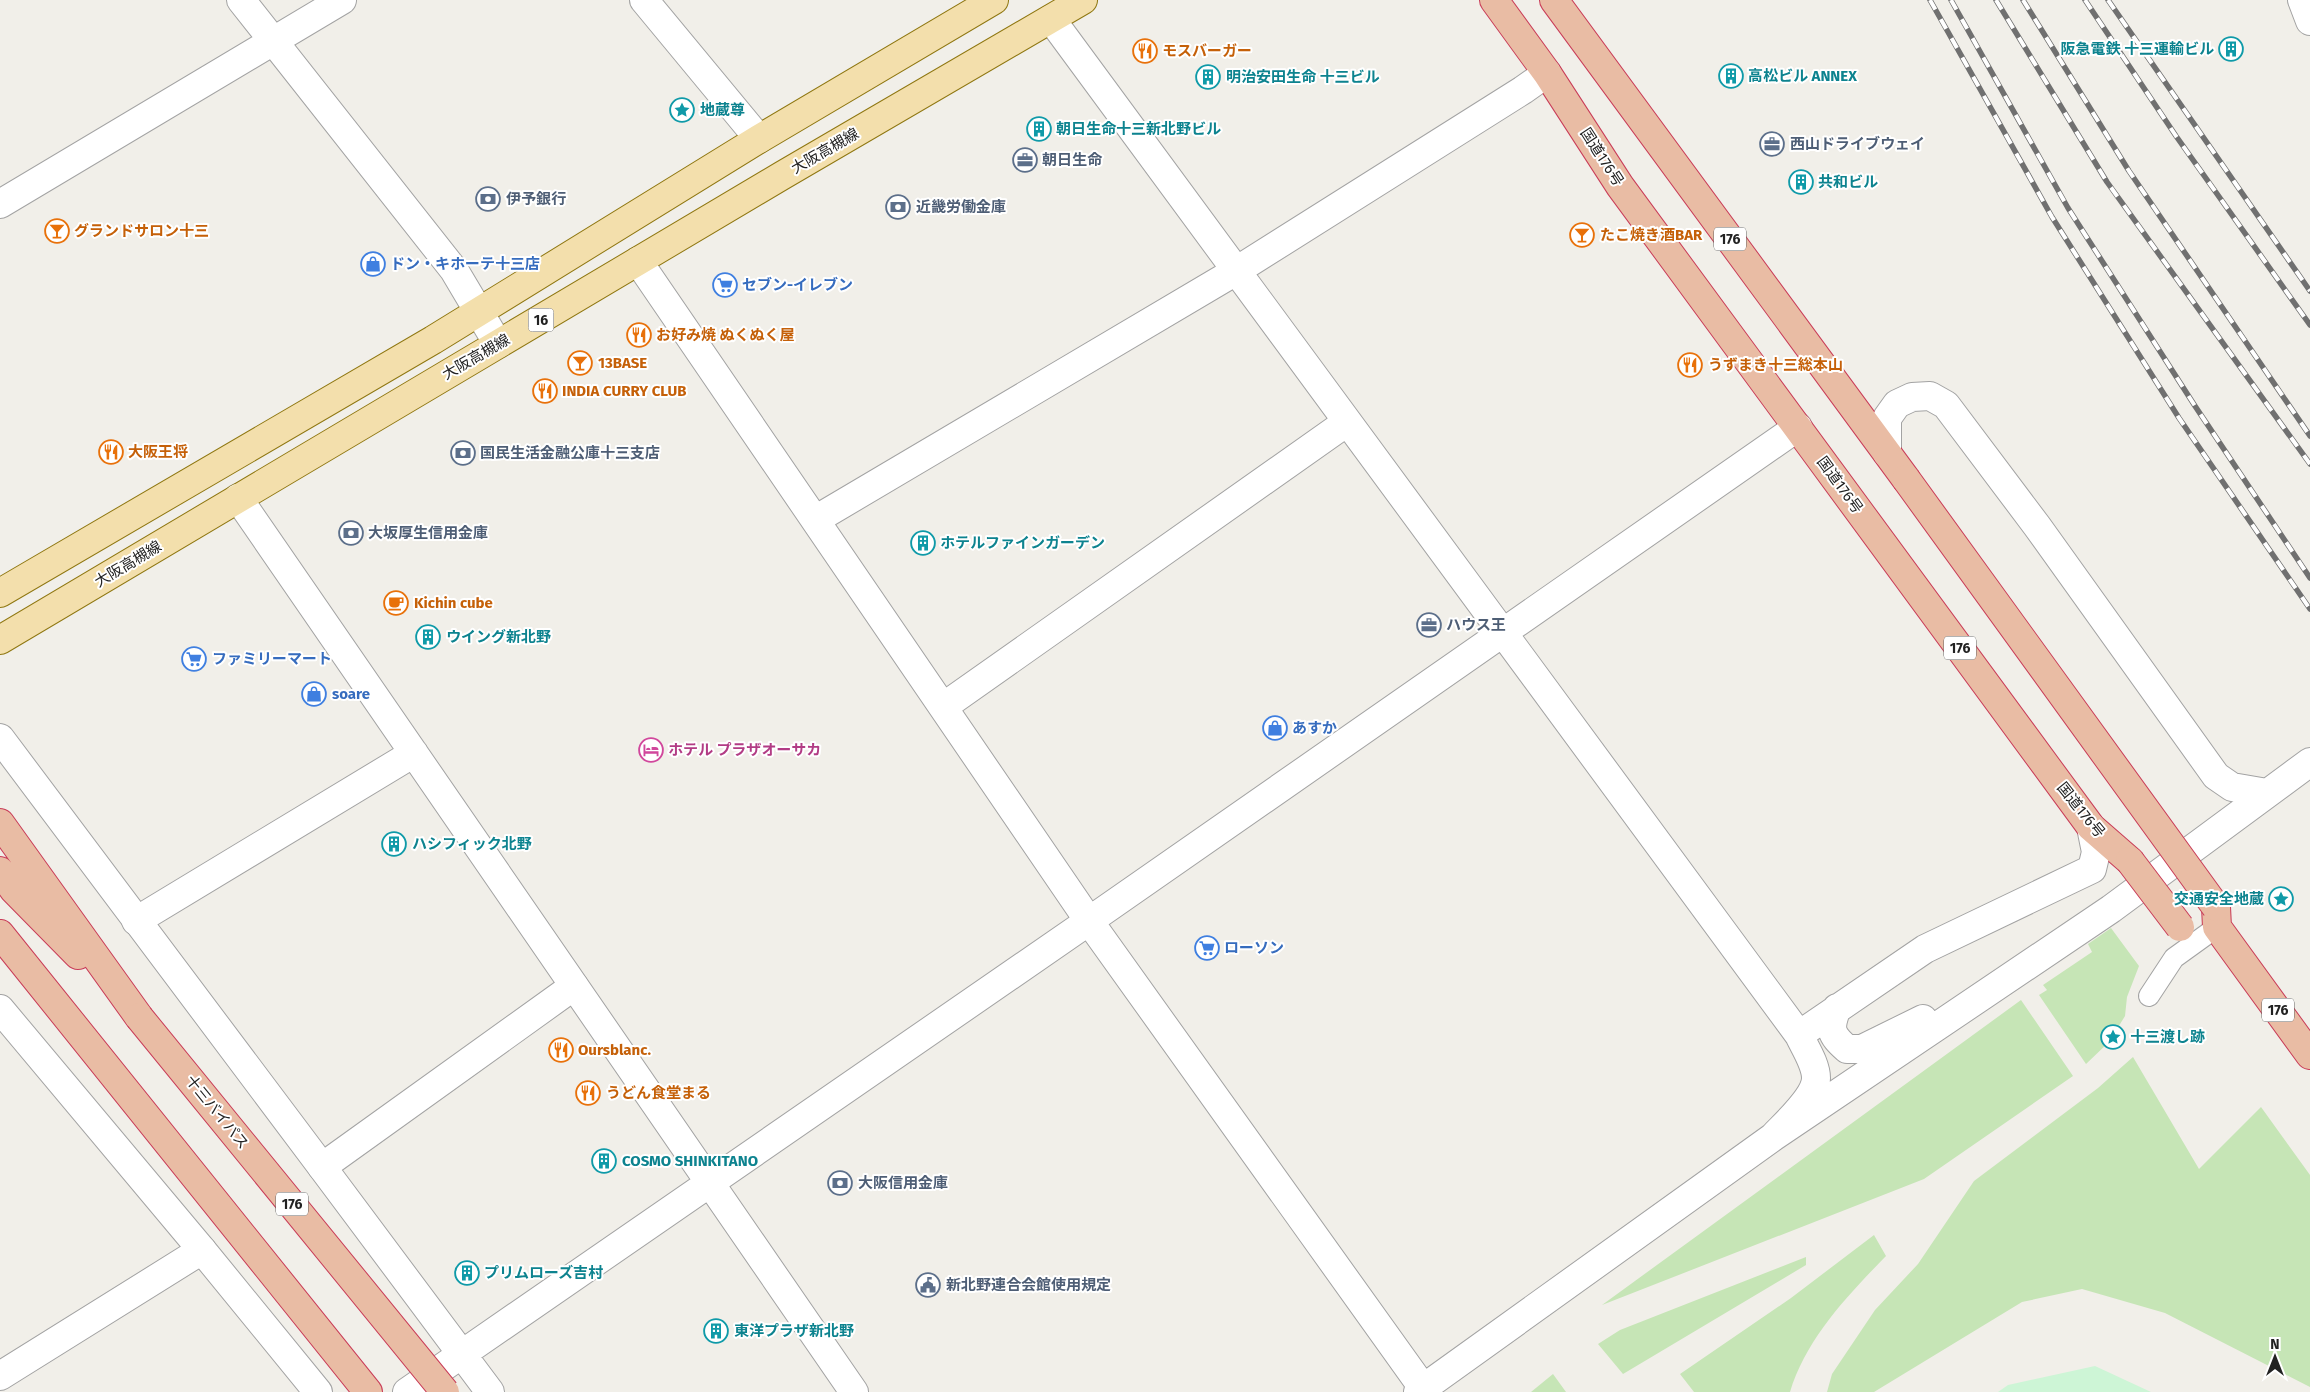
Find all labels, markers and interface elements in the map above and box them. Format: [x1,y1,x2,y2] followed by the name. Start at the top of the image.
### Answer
[2218,36,2244,62] building icon: 阪急電鉄 十三運輸ビル
[1132,38,1158,64] restaurant icon: モスバーガー
[2060,40,2214,58] place label: 阪急電鉄 十三運輸ビル
[1162,42,1252,60] place label: モスバーガー
[1718,63,1744,89] building icon: 高松ビル ANNEX
[1195,64,1221,90] building icon: 明治安田生命 十三ビル
[1748,67,1857,85] place label: 高松ビル ANNEX
[1226,68,1380,86] place label: 明治安田生命 十三ビル
[669,97,695,123] place icon: 地蔵尊
[700,101,745,119] place label: 地蔵尊
[1026,116,1052,142] building icon: 朝日生命十三新北野ビル
[1056,120,1221,138] place label: 朝日生命十三新北野ビル
[788,124,862,178] street label: 大阪高槻線
[1577,125,1627,189] street label: 国道176号
[1759,131,1785,157] office icon: 西山ドライブウェイ
[1790,135,1925,153] place label: 西山ドライブウェイ
[1012,147,1038,173] office icon: 朝日生命
[1042,151,1103,169] place label: 朝日生命
[1788,169,1814,195] building icon: 共和ビル
[1818,173,1878,191] place label: 共和ビル
[475,186,501,212] bank icon: 伊予銀行
[506,190,566,208] place label: 伊予銀行
[885,194,911,220] bank icon: 近畿労働金庫
[916,198,1006,216] place label: 近畿労働金庫
[44,218,70,244] bar icon: グランドサロン十三
[74,222,209,240] place label: グランドサロン十三
[1569,222,1595,248] bar icon: たこ焼き酒BAR
[1600,226,1703,244] place label: たこ焼き酒BAR
[1714,228,1746,250] road number: 176
[360,251,386,277] shop icon: ドン・キホーテ十三店
[390,255,540,273] place label: ドン・キホーテ十三店
[712,272,738,298] supermarket icon: セブン-イレブン
[742,276,853,294] place label: セブン-イレブン
[528,308,554,332] road number: 16
[626,322,652,348] restaurant icon: お好み焼 ぬくぬく屋
[656,326,795,344] place label: お好み焼 ぬくぬく屋
[439,330,513,384] street label: 大阪高槻線
[567,350,593,376] bar icon: 13BASE
[1677,352,1703,378] restaurant icon: うずまき十三総本山
[598,354,647,372] place label: 13BASE
[1708,356,1843,374] place label: うずまき十三総本山
[532,378,558,404] restaurant icon: INDIA CURRY CLUB
[562,382,687,400] place label: INDIA CURRY CLUB
[98,439,124,465] restaurant icon: 大阪王将
[450,440,476,466] bank icon: 国民生活金融公庫十三支店
[128,443,188,461] place label: 大阪王将
[480,444,660,462] place label: 国民生活金融公庫十三支店
[1813,453,1867,517] street label: 国道176号
[338,520,364,546] bank icon: 大坂厚生信用金庫
[368,524,488,542] place label: 大坂厚生信用金庫
[910,530,936,556] building icon: ホテルファインガーデン
[940,534,1105,552] place label: ホテルファインガーデン
[91,537,165,591] street label: 大阪高槻線
[383,590,409,616] cafe icon: Kichin cube
[414,594,493,612] place label: Kichin cube
[1416,612,1442,638] office icon: ハウス王
[1446,616,1506,634] place label: ハウス王
[415,624,441,650] building icon: ウイング新北野
[446,628,551,646] place label: ウイング新北野
[1944,636,1976,660] road number: 176
[181,646,207,672] supermarket icon: ファミリーマート
[212,650,332,668] place label: ファミリーマート
[301,681,327,707] shop icon: soare
[332,685,370,703] place label: soare
[1262,715,1288,741] shop icon: あすか
[1292,719,1337,737] place label: あすか
[638,737,664,763] hotel icon: ホテル プラザオーサカ
[668,741,821,759] place label: ホテル プラザオーサカ
[2053,779,2109,841] street label: 国道176号
[381,831,407,857] building icon: ハシフィック北野
[412,835,532,853] place label: ハシフィック北野
[2268,886,2294,912] place icon: 交通安全地蔵
[2174,890,2264,908] place label: 交通安全地蔵
[1194,935,1220,961] supermarket icon: ローソン
[1224,939,1284,957] place label: ローソン
[2262,998,2294,1022] road number: 176
[2100,1024,2126,1050] place icon: 十三渡し跡
[2130,1028,2205,1046] place label: 十三渡し跡
[548,1037,574,1063] restaurant icon: Oursblanc.
[578,1041,652,1059] place label: Oursblanc.
[182,1071,252,1153] street label: 十三バイパス
[575,1080,601,1106] restaurant icon: うどん食堂まる
[606,1084,711,1102] place label: うどん食堂まる
[591,1148,617,1174] building icon: COSMO SHINKITANO
[622,1152,758,1170] place label: COSMO SHINKITANO
[827,1170,853,1196] bank icon: 大阪信用金庫
[858,1174,948,1192] place label: 大阪信用金庫
[276,1192,308,1216] road number: 176
[454,1260,480,1286] building icon: プリムローズ吉村
[484,1264,603,1282] place label: プリムローズ吉村
[915,1272,941,1298] public building icon: 新北野連合会館使用規定
[946,1276,1111,1294] place label: 新北野連合会館使用規定
[703,1318,729,1344] building icon: 東洋プラザ新北野
[734,1322,854,1340] place label: 東洋プラザ新北野
[2250,1332,2300,1382] north arrow
[2270,1336,2280,1353] text: N

